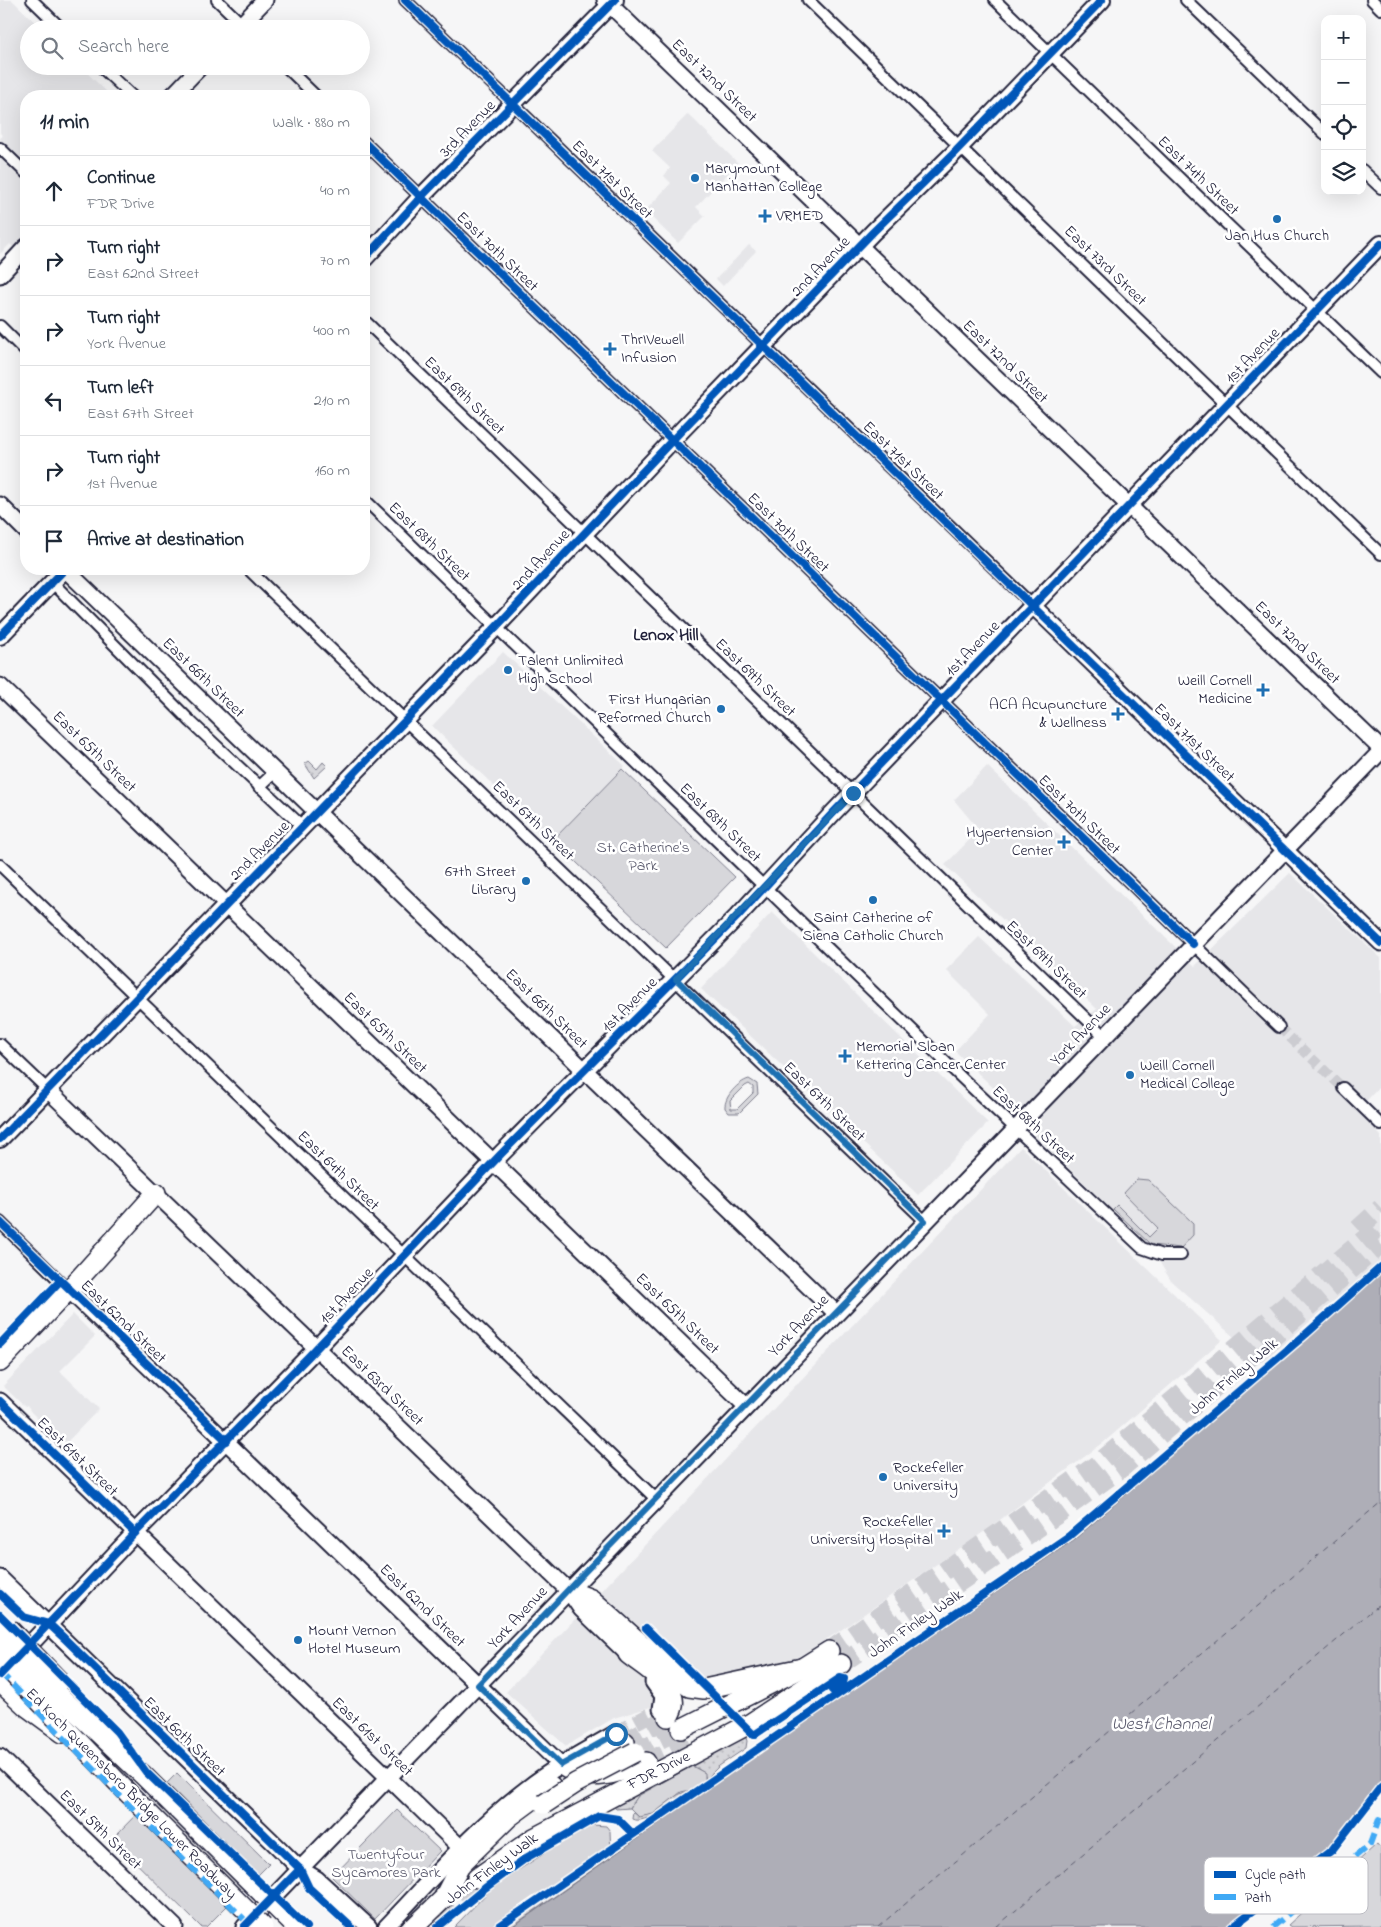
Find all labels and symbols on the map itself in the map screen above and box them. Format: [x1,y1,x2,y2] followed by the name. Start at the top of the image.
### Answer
[666,34,763,129] street label: East 72nd Street
[434,94,502,163] street label: 3rd Avenue
[1151,130,1245,222] street label: East 74th Street
[566,135,659,226] street label: East 71st Street
[705,157,823,199] place label: Marymount Manhattan College
[689,172,701,184] marker: Marymount Manhattan College
[775,204,824,228] place label: VRMED
[450,206,544,298] street label: East 70th Street
[758,209,772,223] marker: VRMED
[1271,213,1283,225] marker: Jan Hus Church
[1058,220,1152,312] street label: East 73rd Street
[1225,224,1329,248] place label: Jan Hus Church
[786,230,857,303] street label: 2nd Avenue
[957,315,1054,410] street label: East 72nd Street
[1220,322,1287,390] street label: 1st Avenue
[621,328,685,370] place label: ThrIVewell Infusion
[603,342,617,356] marker: ThrIVewell Infusion
[418,351,511,442] street label: East 69th Street
[857,416,950,507] street label: East 71st Street
[741,487,835,579] street label: East 70th Street
[382,496,476,588] street label: East 68th Street
[506,523,576,596] street label: 2nd Avenue
[1249,596,1346,691] street label: East 72nd Street
[940,615,1007,683] street label: 1st Avenue
[633,623,699,649] district label: Lenox Hill
[156,632,250,724] street label: East 66th Street
[709,633,802,724] street label: East 69th Street
[518,649,623,691] place label: Talent Unlimited High School
[502,664,514,676] marker: Talent Unlimited High School
[1178,669,1253,711] place label: Weill Cornell Medicine
[1256,683,1270,697] marker: Weill Cornell Medicine
[598,688,711,730] place label: First Hungarian Reformed Church
[989,693,1108,735] place label: ACA Acupuncture & Wellness
[1148,698,1241,789] street label: East 71st Street
[715,703,727,715] marker: First Hungarian Reformed Church
[46,705,142,799] street label: East 65th Street
[1111,707,1125,721] marker: ACA Acupuncture & Wellness
[1032,769,1126,861] street label: East 70th Street
[486,775,580,867] street label: East 67th Street
[673,777,767,869] street label: East 68th Street
[842,782,865,805] route end
[224,815,296,887] street label: 2nd Avenue
[966,821,1053,863] place label: Hypertension Center
[1057,835,1071,849] marker: Hypertension Center
[596,836,690,878] park label: St. Catherine's Park
[445,860,517,902] place label: 67th Street Library
[520,875,532,887] marker: 67th Street Library
[867,894,879,906] marker: Saint Catherine of Siena Catholic Church
[803,906,943,948] place label: Saint Catherine of Siena Catholic Church
[1000,915,1093,1006] street label: East 69th Street
[499,963,593,1055] street label: East 66th Street
[597,971,664,1038] street label: 1st Avenue
[337,986,433,1080] street label: East 65th Street
[1045,998,1118,1072] street label: York Avenue
[856,1035,1006,1077] place label: Memorial Sloan Kettering Cancer Center
[838,1049,852,1063] marker: Memorial Sloan Kettering Cancer Center
[1140,1054,1236,1096] place label: Weill Cornell Medical College
[777,1056,871,1148] street label: East 67th Street
[1124,1069,1136,1081] marker: Weill Cornell Medical College
[986,1080,1080,1170] street label: East 68th Street
[291,1125,385,1217] street label: East 64th Street
[314,1261,380,1330] street label: 1st Avenue
[629,1267,725,1361] street label: East 65th Street
[74,1274,172,1370] street label: East 62nd Street
[763,1289,836,1363] street label: York Avenue
[1184,1332,1285,1421] street label: John Finley Walk
[335,1340,430,1432] street label: East 63rd Street
[31,1412,124,1503] street label: East 61st Street
[893,1456,964,1498] place label: Rockefeller University
[877,1471,889,1483] marker: Rockefeller University
[810,1510,933,1552] place label: Rockefeller University Hospital
[937,1524,951,1538] marker: Rockefeller University Hospital
[373,1558,471,1654] street label: East 62nd Street
[482,1580,554,1655] street label: York Avenue
[864,1583,969,1665] street label: John Finley Walk
[308,1619,401,1661] place label: Mount Vernon Hotel Museum
[292,1634,304,1646] marker: Mount Vernon Hotel Museum
[20,1683,242,1905] street label: Ed Koch Queensboro Bridge Lower Roadway
[137,1691,231,1783] street label: East 60th Street
[326,1692,419,1783] street label: East 61st Street
[1112,1712,1212,1738] water label: West Channel
[605,1723,628,1746] route start
[623,1745,695,1797] street label: FDR Drive
[53,1784,147,1876] street label: East 59th Street
[441,1826,544,1911] street label: John Finley Walk
[331,1843,442,1885] park label: Twentyfour Sycamores Park
[1204,1857,1368,1914] legend
[1245,1865,1306,1887] text: Cycle path
[1245,1888,1271,1909] text: Path

